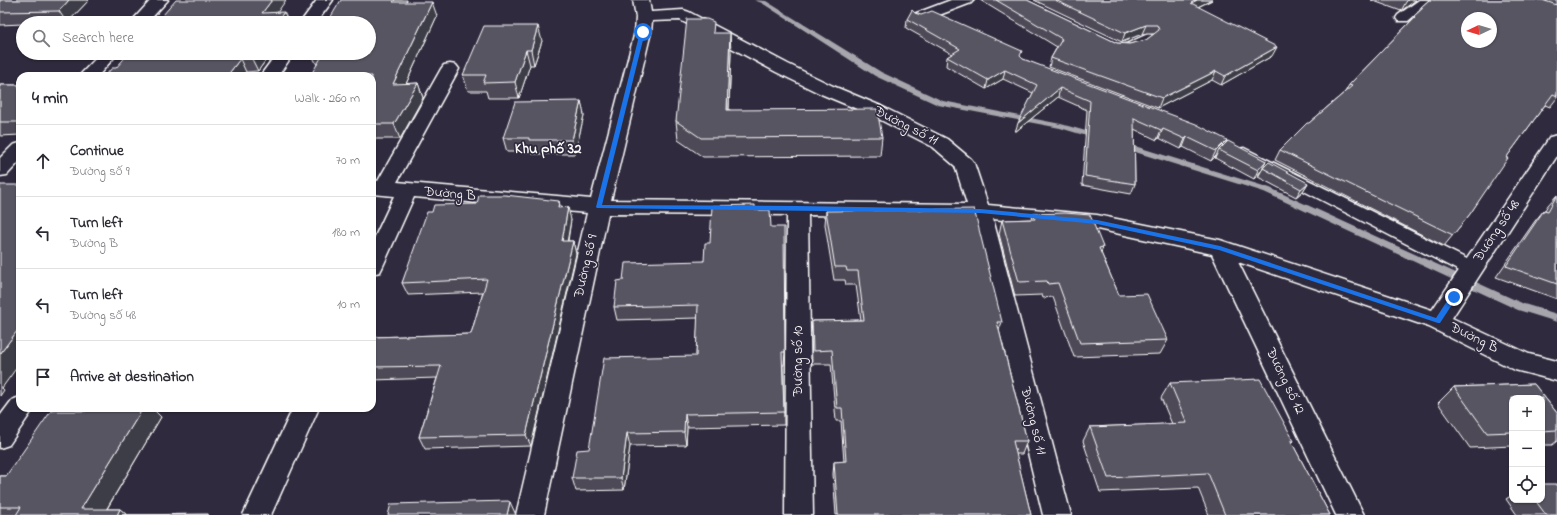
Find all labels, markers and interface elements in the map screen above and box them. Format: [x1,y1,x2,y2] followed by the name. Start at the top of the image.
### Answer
[1461,12,1497,48] north arrow
[16,16,376,60] search box
[634,23,652,41] route start
[30,27,52,49] icon: search
[62,27,134,49] text: Search here
[32,86,68,111] text: 4 min
[295,89,360,108] text: Walk · 260 m
[869,101,942,152] street label: Đường số 11
[515,138,582,160] district label: Khu phố 32
[70,140,124,162] text: Continue
[32,150,54,172] icon: ahead
[336,151,360,170] text: 70 m
[70,162,130,181] text: Đường số 9
[422,181,477,208] street label: Đường B
[1468,196,1526,268] street label: Đường số 48
[70,212,123,234] text: Turn left
[32,222,54,244] icon: left
[332,223,360,242] text: 180 m
[568,232,605,301] street label: Đường số 9
[70,234,118,253] text: Đường B
[70,284,123,306] text: Turn left
[1445,288,1463,306] route end
[32,294,54,316] icon: left
[337,295,360,314] text: 10 m
[70,306,136,325] text: Đường số 48
[1445,317,1502,360] street label: Đường B
[788,326,810,397] street label: Đường số 10
[1259,343,1310,418] street label: Đường số 12
[32,366,54,388] icon: arrive
[70,366,194,388] text: Arrive at destination
[1013,384,1052,458] street label: Đường số 11
[1509,395,1545,503] map controls
[1509,395,1545,431] button: +
[1509,431,1545,467] button: −
[1509,467,1545,503] button: locate

